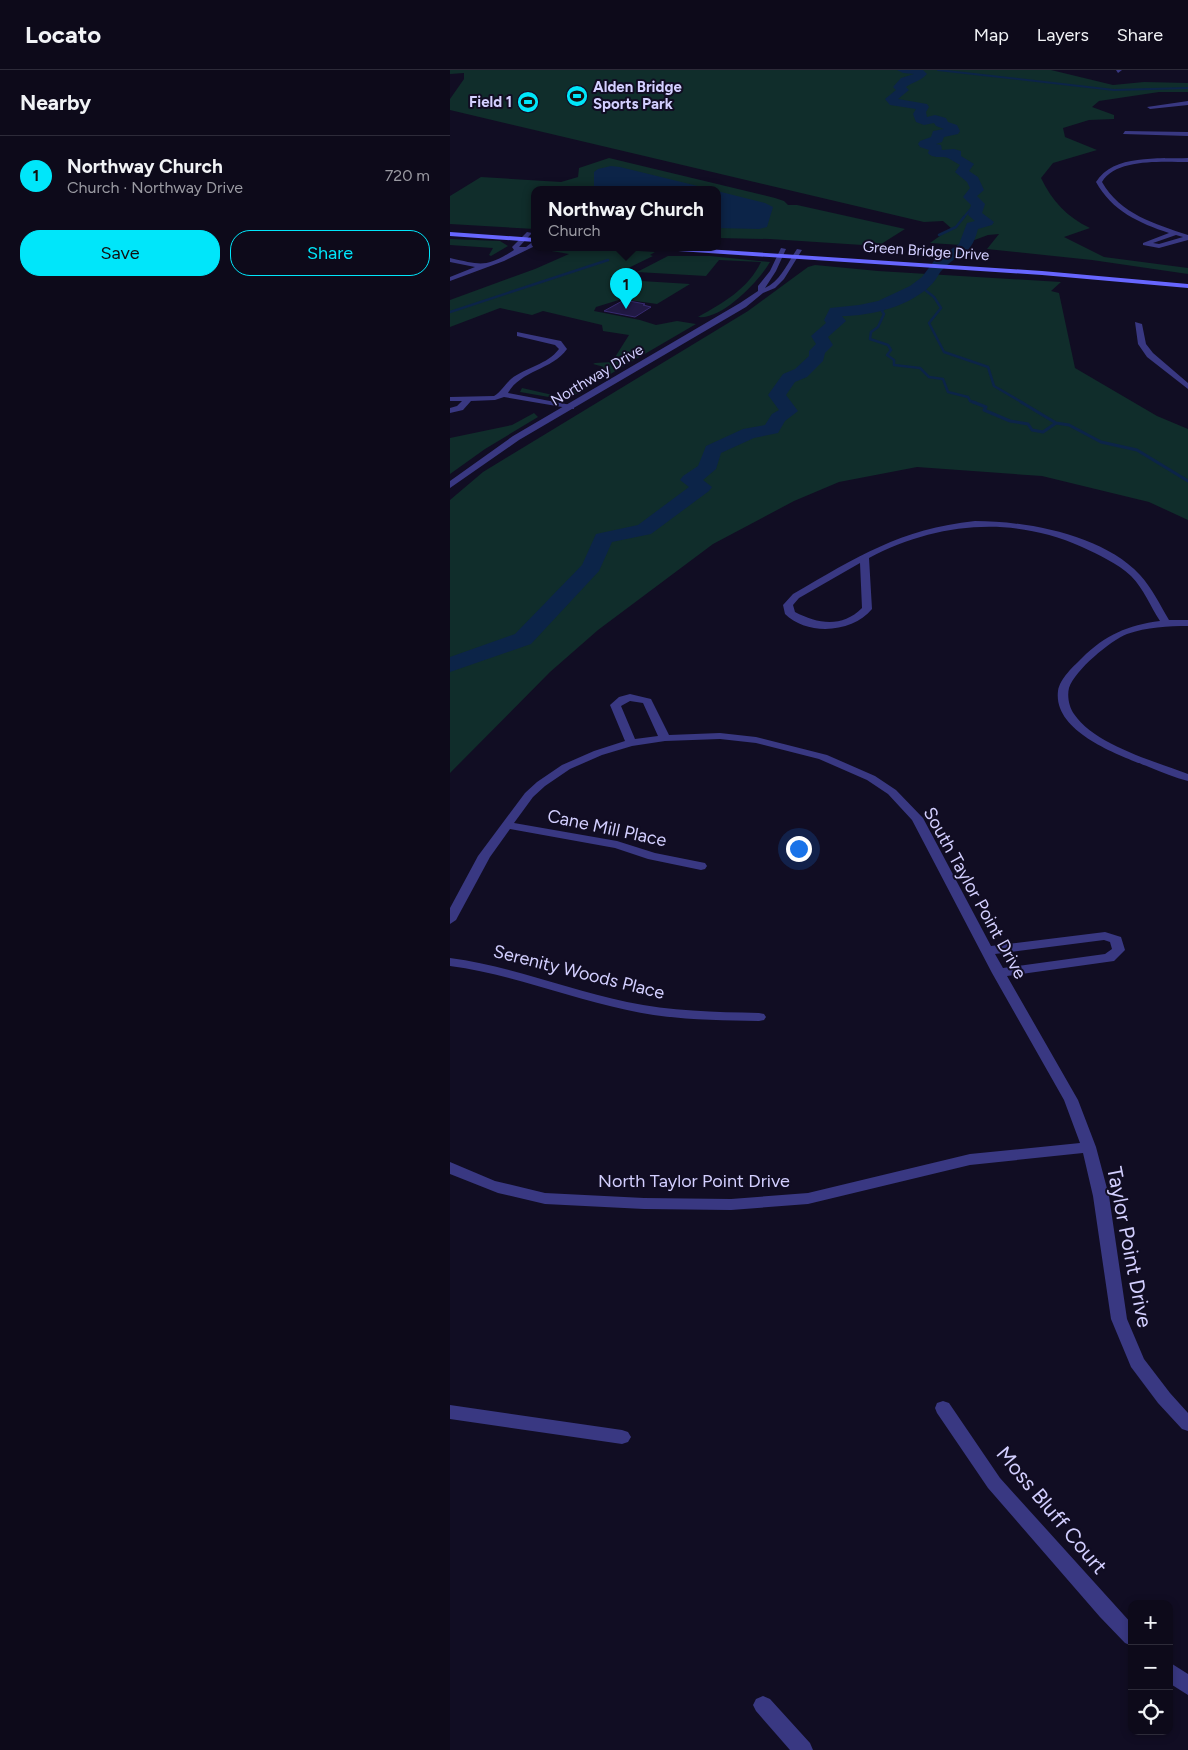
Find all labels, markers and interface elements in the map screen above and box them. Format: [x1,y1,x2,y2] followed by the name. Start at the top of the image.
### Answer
[25,20,101,49] text: Locato
[974,24,1009,46] text: Map
[1037,24,1089,46] text: Layers
[1117,24,1163,46] text: Share
[593,78,682,113] place label: Alden Bridge Sports Park
[565,84,589,108] sports icon: Alden Bridge Sports Park
[20,90,91,115] text: Nearby
[516,90,540,114] sports icon: Field 1
[469,93,512,111] place label: Field 1
[67,155,223,178] text: Northway Church
[33,166,39,185] text: 1
[385,166,430,185] text: 720 m
[67,178,243,197] text: Church · Northway Drive
[531,186,721,251] popup
[548,198,704,221] text: Northway Church
[548,221,600,240] text: Church
[20,230,220,276] button: Save
[230,230,430,276] button: Share
[862,238,990,264] street label: Green Bridge Drive
[610,268,642,309] pin: 1
[547,340,647,410] street label: Northway Drive
[919,803,1031,983] street label: South Taylor Point Drive
[545,805,669,851] street label: Cane Mill Place
[786,836,812,862] your location
[491,940,667,1004] street label: Serenity Woods Place
[1102,1164,1158,1330] street label: Taylor Point Drive
[598,1170,790,1192] street label: North Taylor Point Drive
[991,1441,1113,1579] street label: Moss Bluff Court
[1128,1600,1173,1735] map controls
[1128,1600,1173,1645] button: +
[1128,1645,1173,1690] button: −
[1128,1690,1173,1735] button: locate

